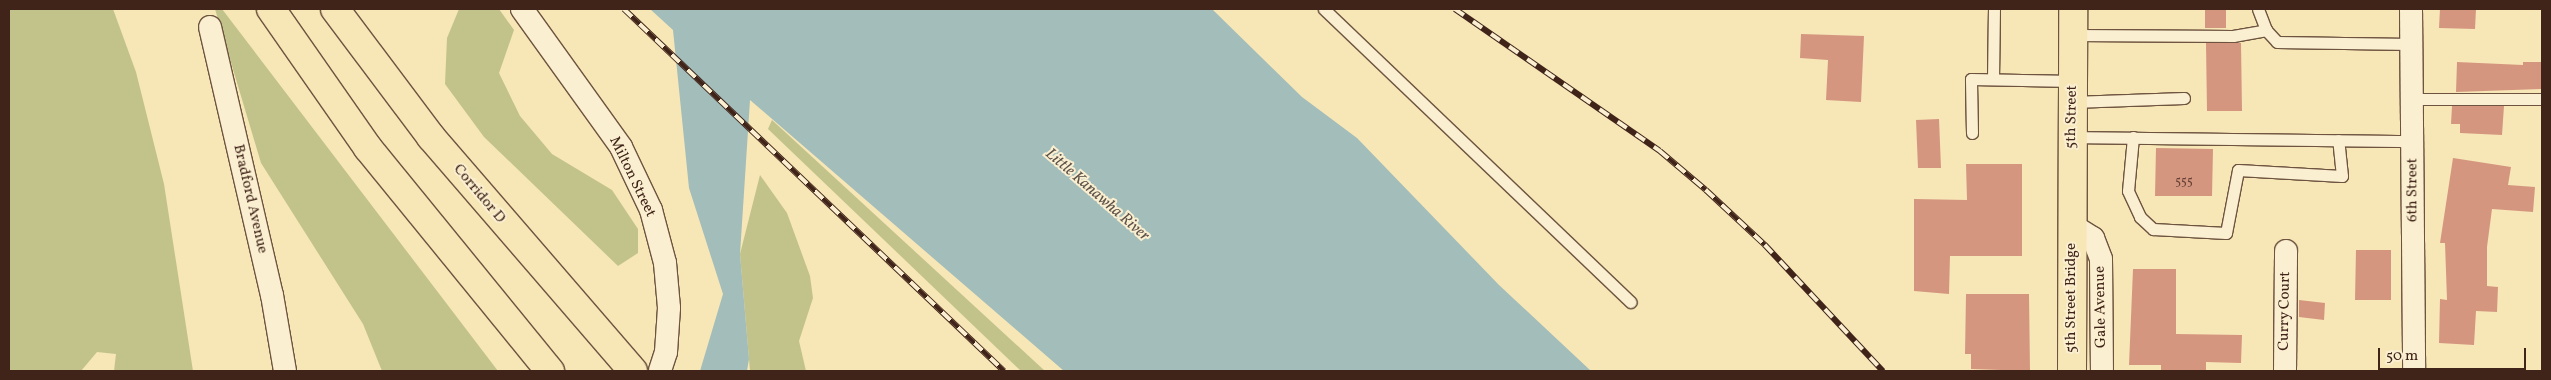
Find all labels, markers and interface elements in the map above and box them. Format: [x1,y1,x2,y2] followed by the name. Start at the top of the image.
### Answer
[2062,85,2082,149] street label: 5th Street
[605,134,659,220] street label: Milton Street
[229,143,271,255] street label: Bradford Avenue
[1041,145,1153,245] water label: Little Kanawha River
[2404,158,2422,222] street label: 6th Street
[449,161,509,227] street label: Corridor D
[2175,176,2193,190] house number: 555
[2063,243,2081,353] street label: 5th Street Bridge
[2091,266,2111,348] street label: Gale Avenue
[2275,271,2295,351] street label: Curry Court
[2381,338,2528,370] scale bar
[2386,346,2418,367] text: 50 m

